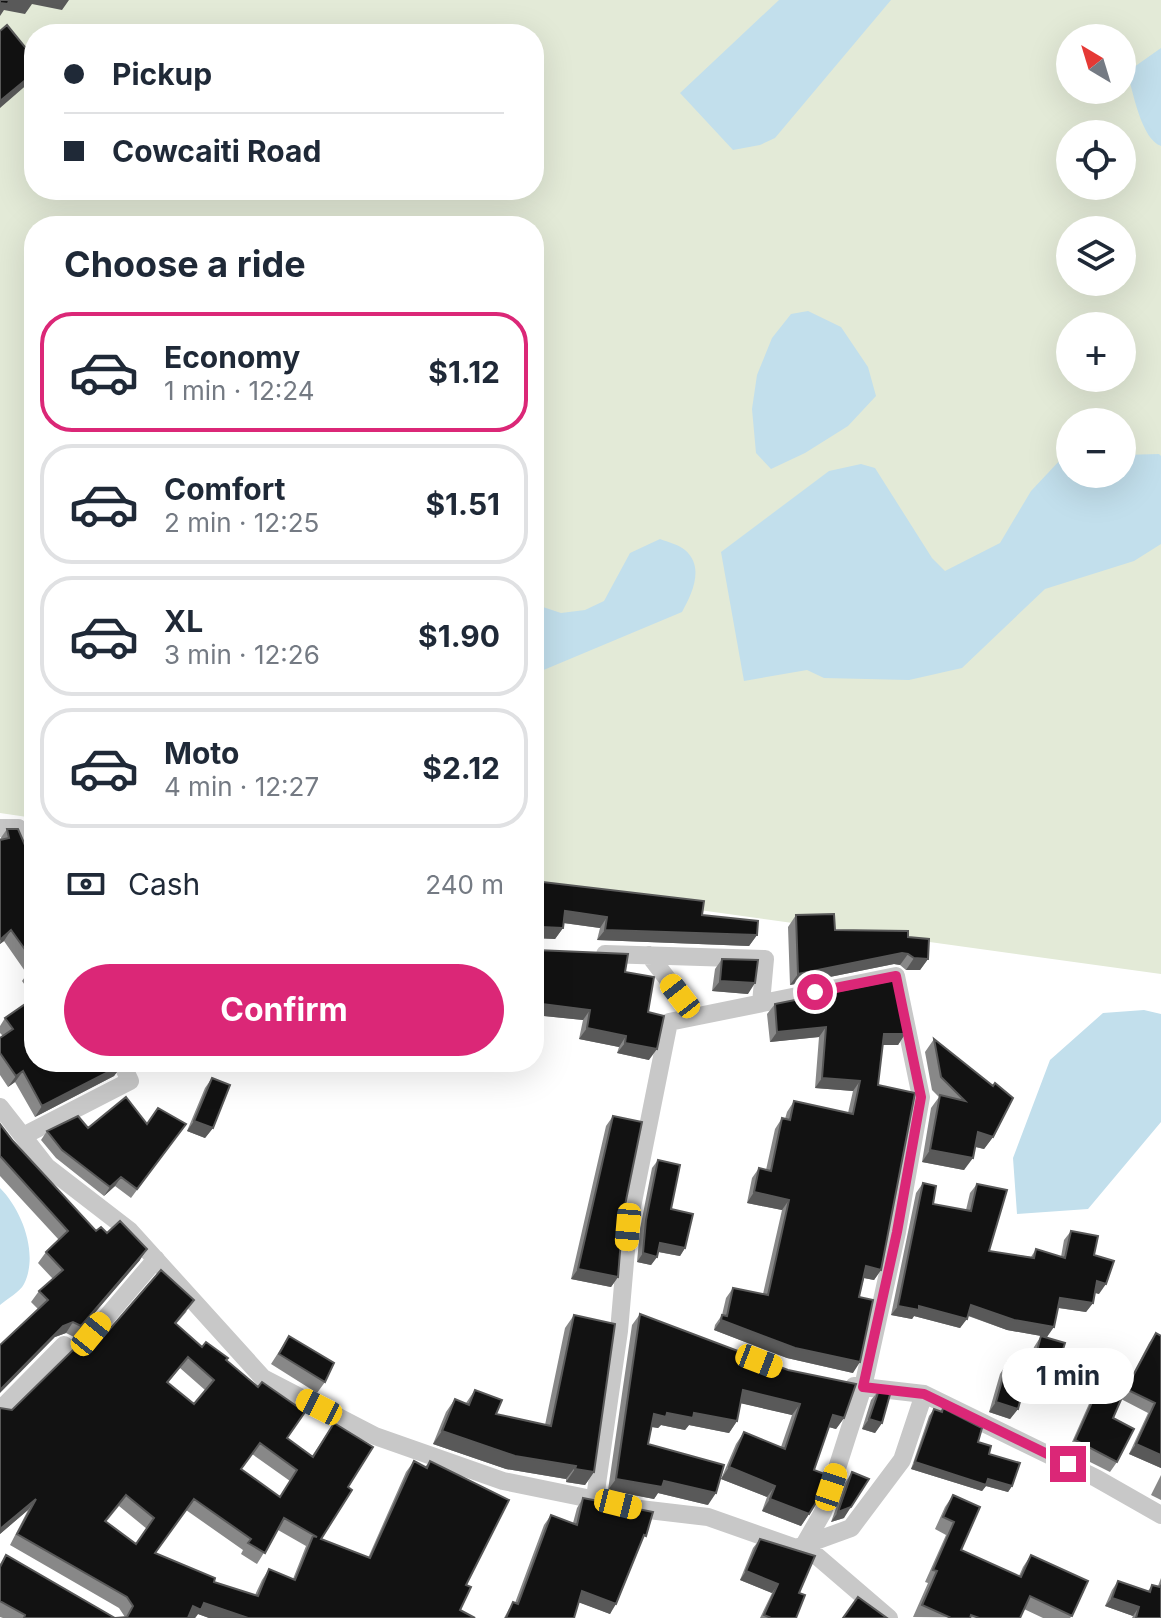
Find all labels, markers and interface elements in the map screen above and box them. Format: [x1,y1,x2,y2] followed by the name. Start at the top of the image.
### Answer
[1056,24,1136,104] north arrow
[1056,24,1136,488] map controls
[112,56,212,92] text: Pickup
[1056,120,1136,200] button: locate
[112,133,321,169] text: Cowcaiti Road
[1056,216,1136,296] button: layers
[64,242,306,286] text: Choose a ride
[1056,312,1136,392] button: +
[68,336,140,408] icon: car
[164,339,300,375] text: Economy
[428,354,500,390] text: $1.12
[164,375,315,406] text: 1 min · 12:24
[1056,408,1136,488] button: −
[68,468,140,540] icon: car
[164,471,285,507] text: Comfort
[425,486,500,522] text: $1.51
[164,507,319,538] text: 2 min · 12:25
[68,600,140,672] icon: car
[164,603,203,639] text: XL
[418,618,500,654] text: $1.90
[164,639,320,670] text: 3 min · 12:26
[68,732,140,804] icon: car
[164,735,239,771] text: Moto
[422,750,500,786] text: $2.12
[164,771,319,802] text: 4 min · 12:27
[64,862,108,906] icon: cash
[128,866,200,902] text: Cash
[425,869,504,900] text: 240 m
[64,964,504,1056] button: Confirm
[656,970,704,1022] car
[797,974,833,1010] route start
[614,1202,642,1252] car
[67,1308,115,1360] car
[732,1341,786,1381] car
[1002,1348,1134,1404] callout: 1 min
[1036,1360,1100,1391] text: 1 min
[292,1385,346,1429] car
[1050,1446,1086,1482] route end
[812,1460,850,1514] car
[592,1487,644,1521] car

